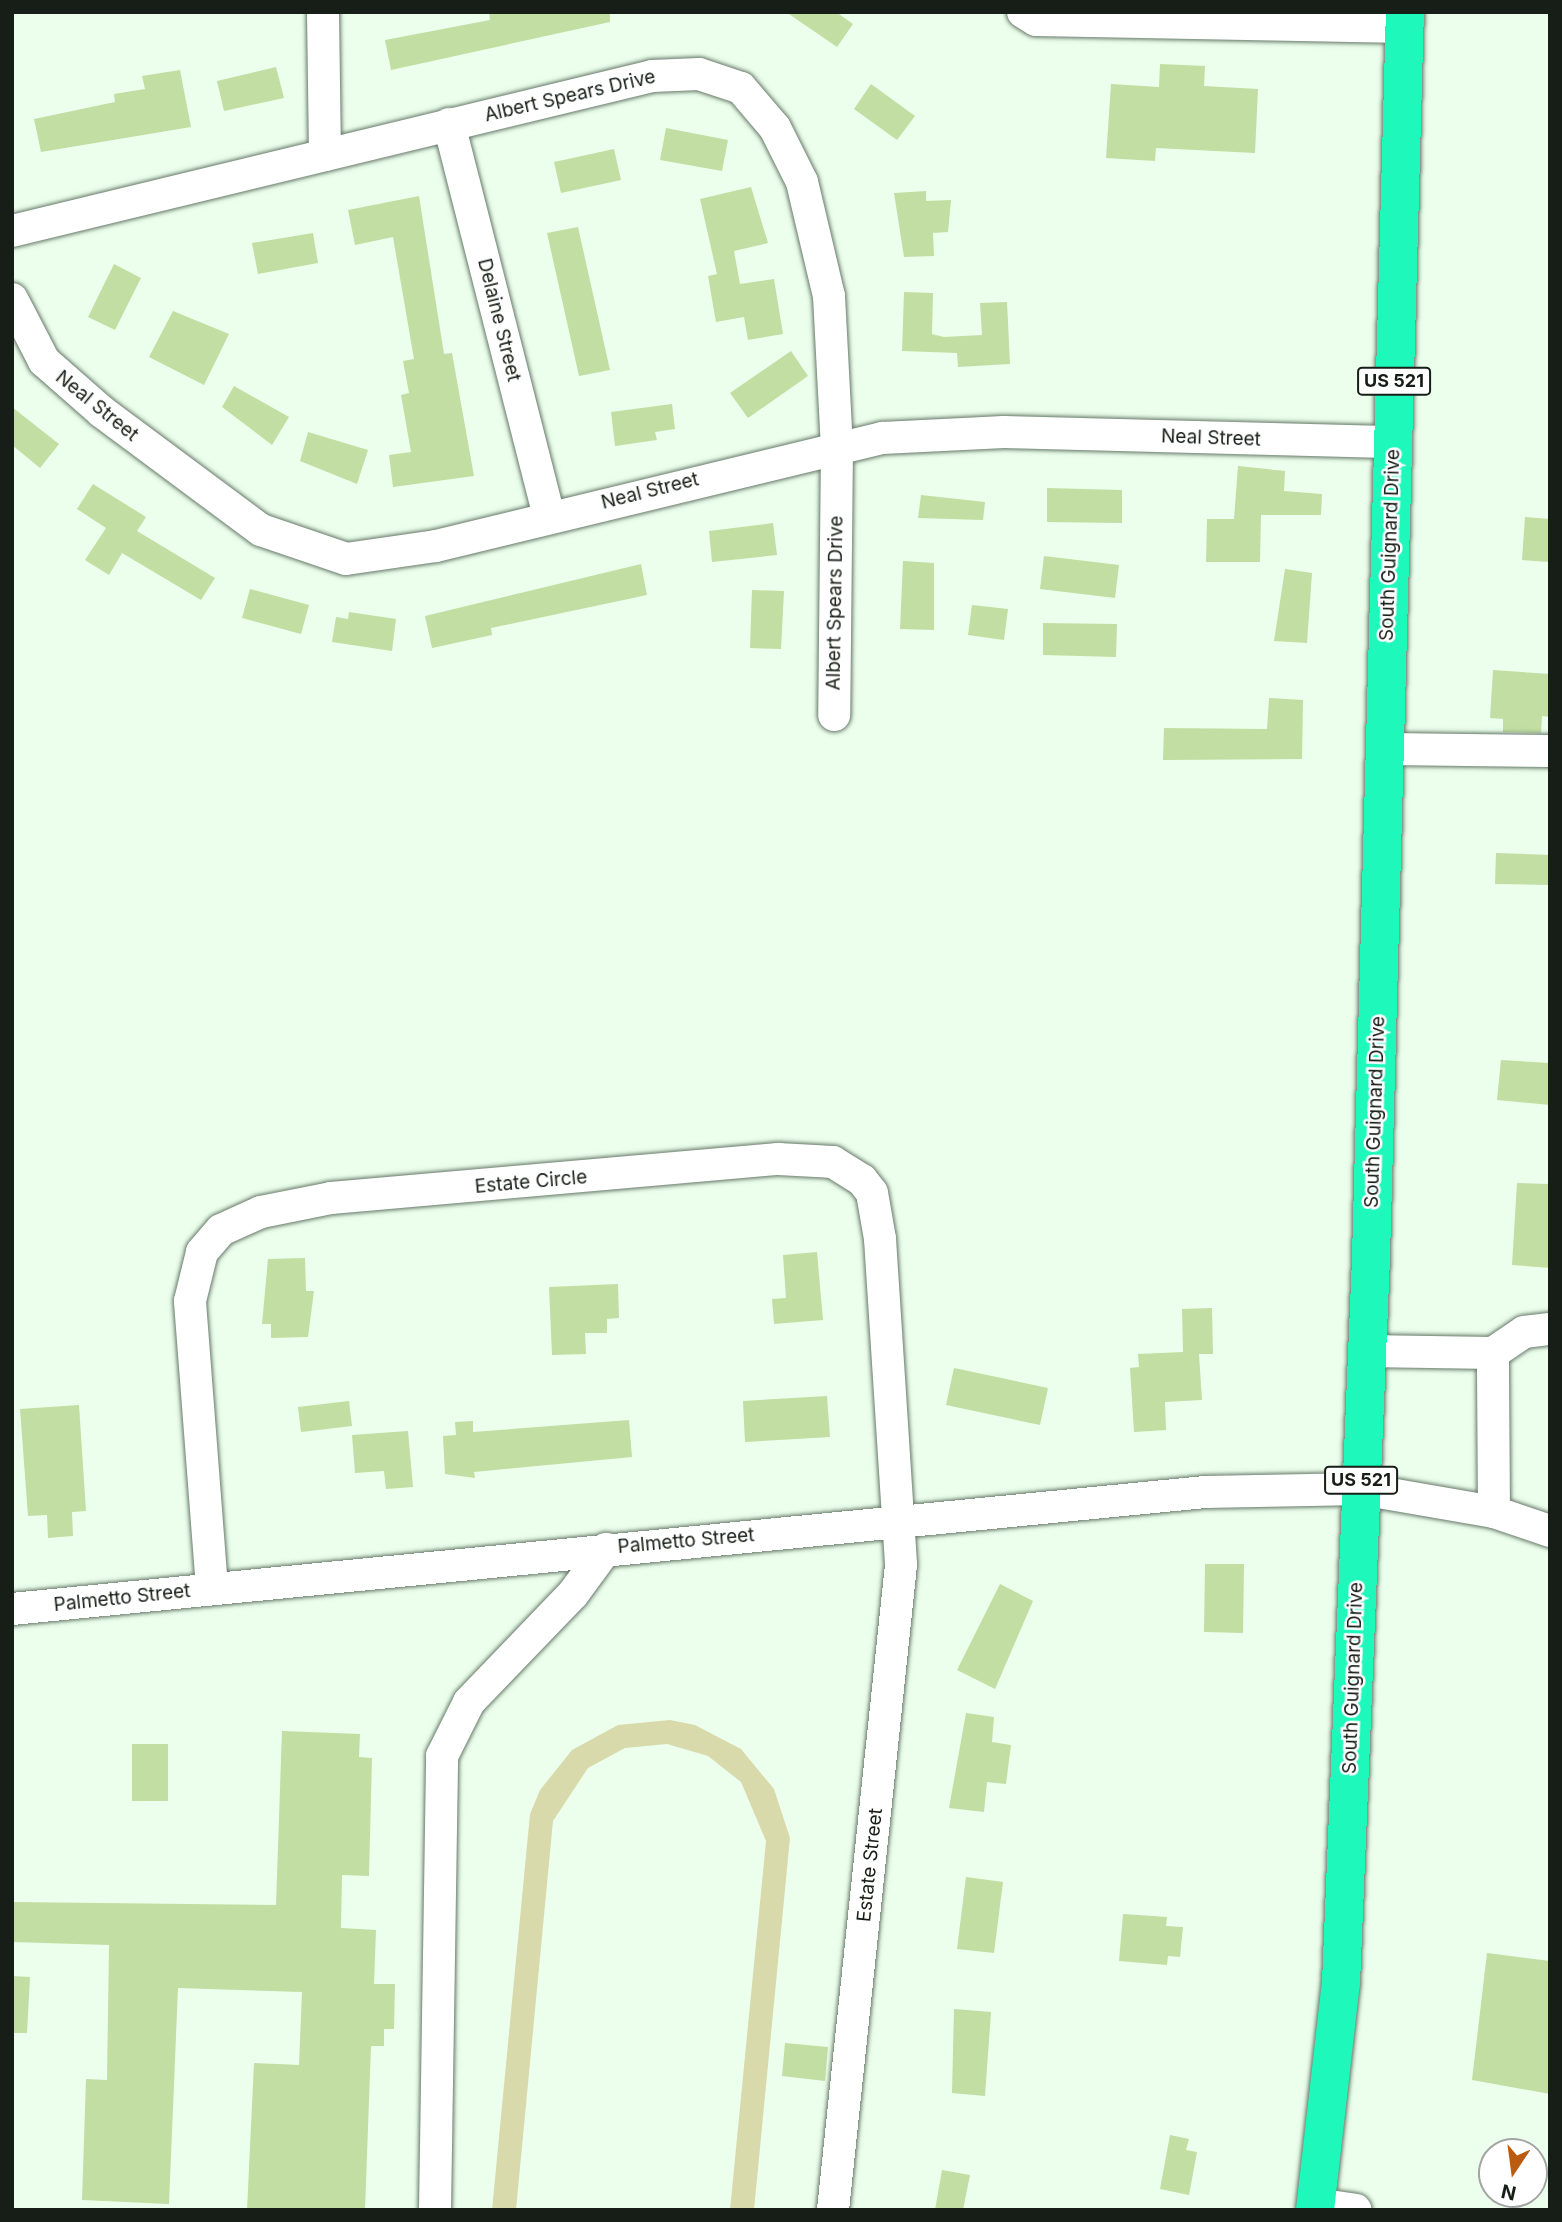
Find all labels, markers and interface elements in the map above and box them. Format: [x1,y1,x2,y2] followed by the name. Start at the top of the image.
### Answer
[482,65,658,127] street label: Albert Spears Drive
[473,256,525,384] street label: Delaine Street
[51,366,143,446] street label: Neal Street
[1356,366,1432,396] road number: US 521
[1161,425,1261,451] street label: Neal Street
[1375,449,1405,641] street label: South Guignard Drive
[599,468,701,514] street label: Neal Street
[822,515,848,691] street label: Albert Spears Drive
[1360,1016,1390,1208] street label: South Guignard Drive
[474,1166,588,1198] street label: Estate Circle
[1322,1465,1400,1494] road number: US 521
[617,1524,755,1558] street label: Palmetto Street
[53,1579,191,1617] street label: Palmetto Street
[1338,1582,1368,1774] street label: South Guignard Drive
[853,1807,887,1923] street label: Estate Street
[1478,2138,1548,2208] north arrow
[1499,2179,1518,2205] text: N

